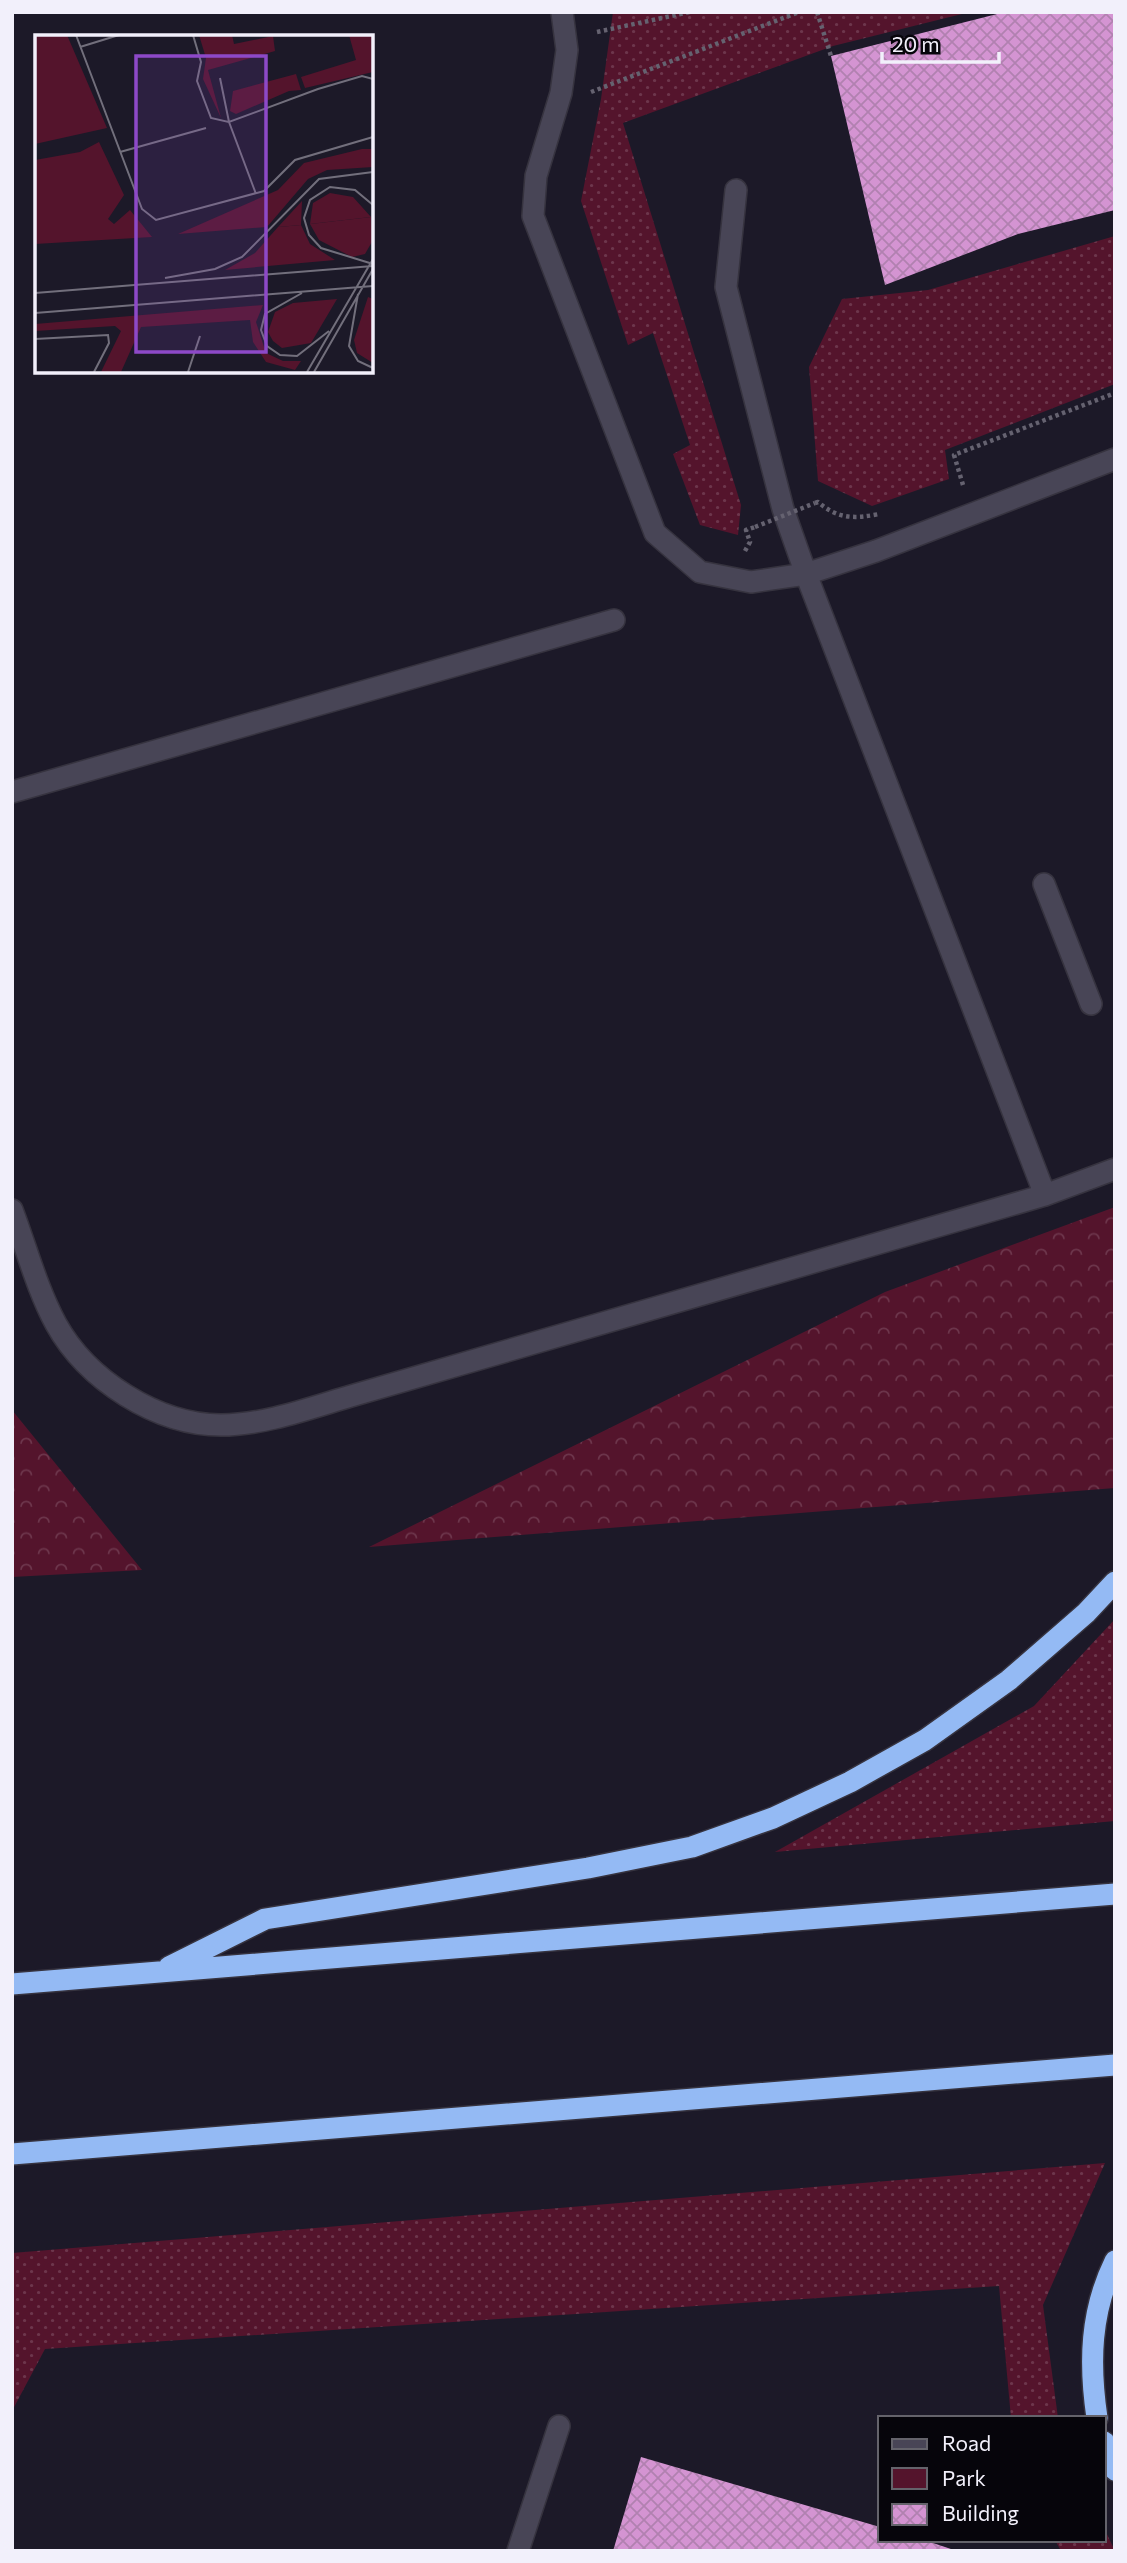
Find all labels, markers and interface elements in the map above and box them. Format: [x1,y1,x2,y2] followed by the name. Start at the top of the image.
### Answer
[882,21,999,65] scale bar
[892,31,940,56] text: 20 m
[35,35,373,373] inset map
[878,2416,1106,2542] legend
[942,2430,991,2455] text: Road
[942,2465,986,2490] text: Park
[942,2500,1019,2525] text: Building

